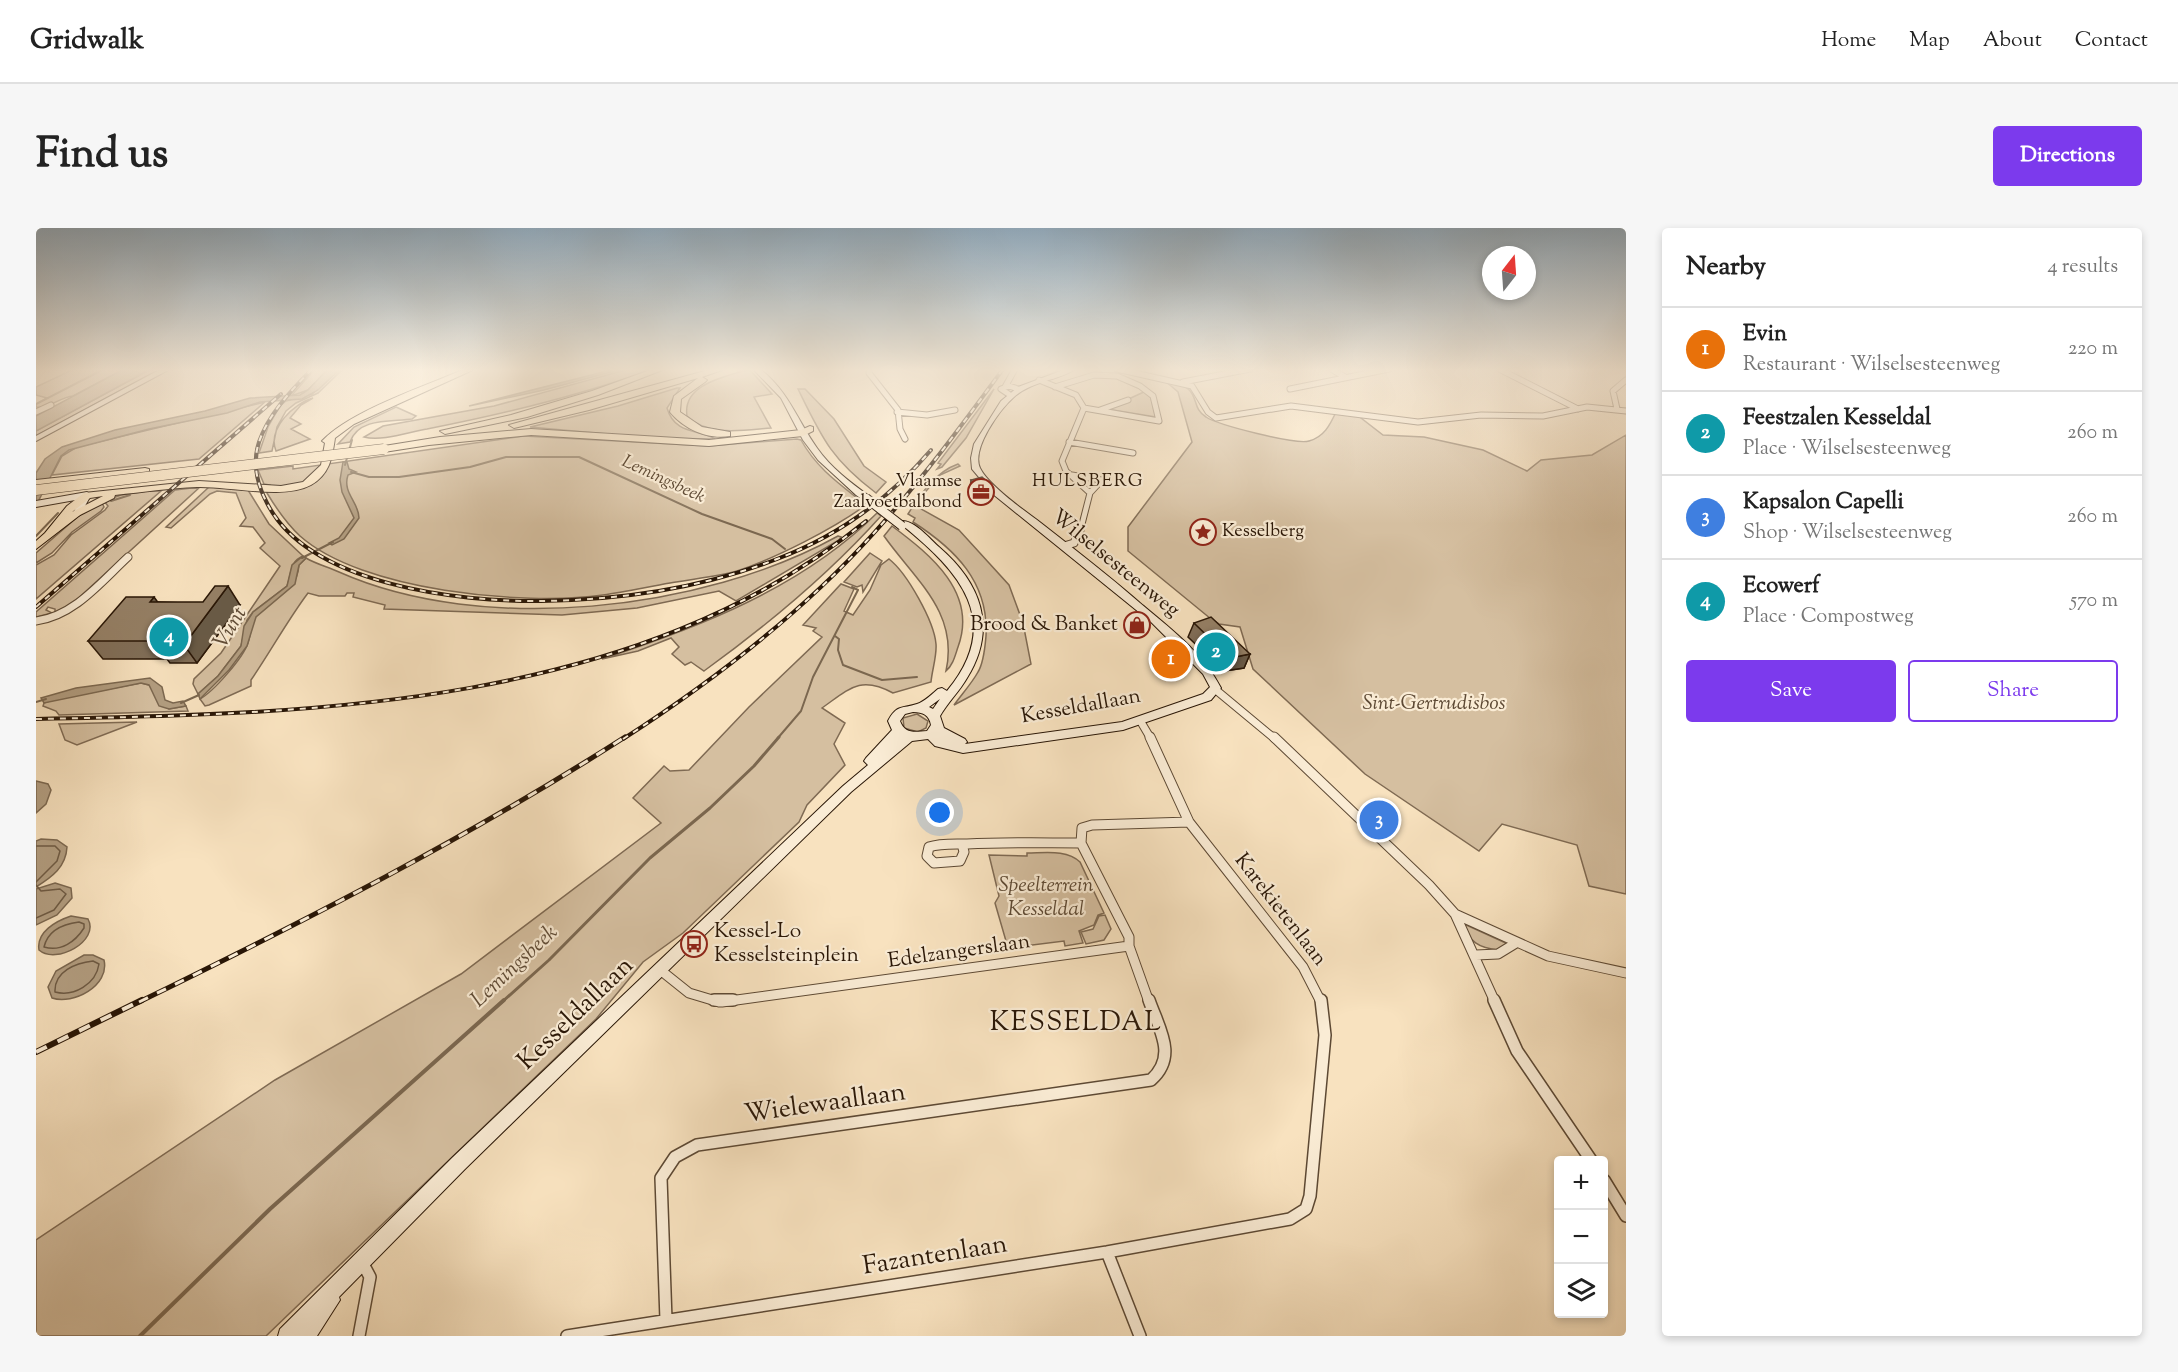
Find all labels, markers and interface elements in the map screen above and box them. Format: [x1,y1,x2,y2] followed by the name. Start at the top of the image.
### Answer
[30,21,144,61] text: Gridwalk
[1821,26,1876,56] text: Home
[1909,26,1950,56] text: Map
[1983,26,2042,56] text: About
[2075,26,2148,56] text: Contact
[36,126,168,186] text: Find us
[1993,126,2142,186] button: Directions
[1482,246,1536,300] north arrow
[1686,249,1766,286] text: Nearby
[2047,253,2118,282] text: 4 results
[1743,319,1787,351] text: Evin
[1702,335,1709,364] text: 1
[2068,335,2118,364] text: 220 m
[1743,351,2000,380] text: Restaurant · Wilselsesteenweg
[1743,403,1931,435] text: Feestzalen Kesseldal
[1701,419,1710,448] text: 2
[2067,419,2118,448] text: 260 m
[1743,435,1951,464] text: Place · Wilselsesteenweg
[617,449,709,511] water label: Lemingsbeek
[834,469,962,516] place label: Vlaamse Zaalvoetbalbond
[1032,469,1144,495] district label: HULSBERG
[966,477,996,507] office icon: Vlaamse Zaalvoetbalbond
[1743,487,1904,519] text: Kapsalon Capelli
[1044,503,1186,625] street label: Wilselsesteenweg
[1701,503,1710,532] text: 3
[2067,503,2118,532] text: 260 m
[1188,517,1218,547] place icon: Kesselberg
[1222,519,1304,545] place label: Kesselberg
[1743,519,1952,548] text: Shop · Wilselsesteenweg
[1743,571,1820,603] text: Ecowerf
[1700,587,1711,616] text: 4
[2070,587,2118,616] text: 570 m
[206,600,256,655] water label: Vunt
[1743,603,1914,632] text: Place · Compostweg
[970,610,1118,640] place label: Brood & Banket
[1122,610,1152,640] shop icon: Brood & Banket
[150,614,188,660] pin: 4
[1196,630,1236,674] pin: 2
[1152,636,1190,682] pin: 1
[1686,660,1896,722] button: Save
[1908,660,2118,722] button: Share
[1019,682,1143,732] street label: Kesseldallaan
[1363,689,1505,719] park label: Sint-Gertrudisbos
[925,798,954,827] your location
[1360,798,1398,842] pin: 3
[1226,847,1334,973] street label: Karekietenlaan
[998,871,1094,925] park label: Speelterrein Kesseldal
[714,917,859,971] place label: Kessel-Lo Kesselsteinplein
[464,918,566,1016] water label: Lemingsbeek
[886,927,1032,977] street label: Edelzangerslaan
[679,929,709,959] bus stop icon: Kessel-Lo Kesselsteinplein
[509,949,643,1079] street label: Kesseldallaan
[990,1004,1162,1043] district label: KESSELDAL
[742,1074,908,1134] street label: Wielewaallaan
[1554,1156,1608,1318] map controls
[1554,1156,1608,1210] button: +
[1554,1210,1608,1264] button: −
[860,1226,1010,1286] street label: Fazantenlaan
[1554,1264,1608,1318] button: layers

